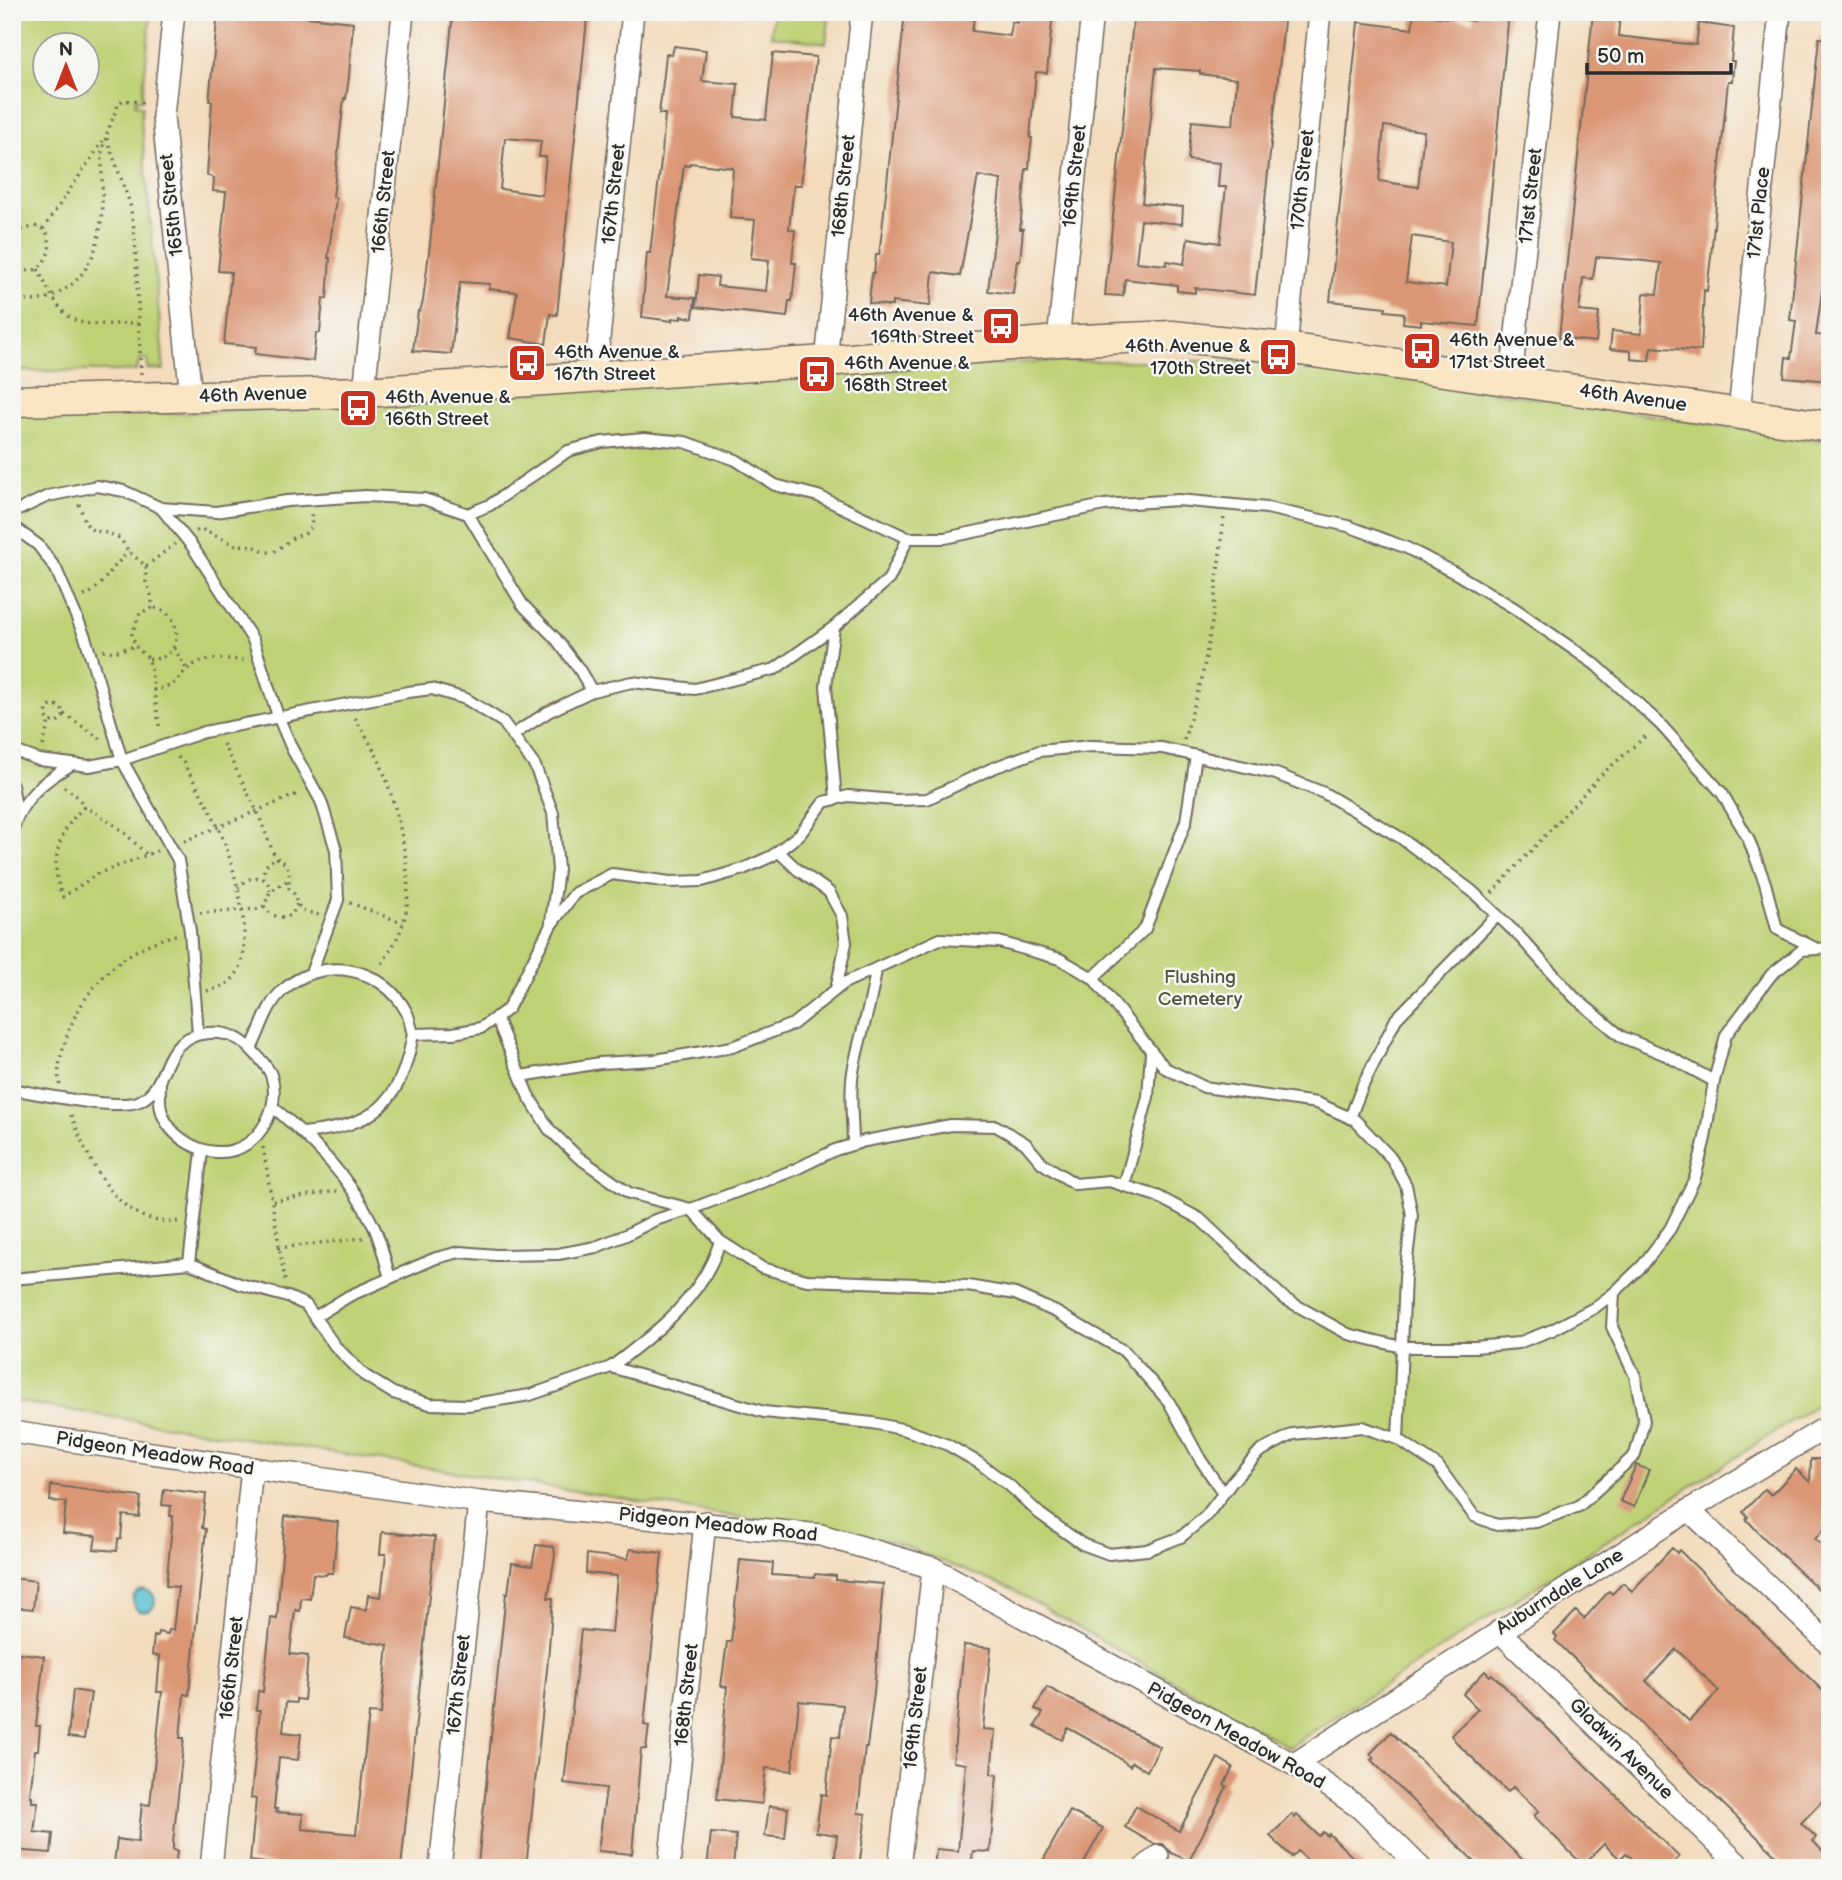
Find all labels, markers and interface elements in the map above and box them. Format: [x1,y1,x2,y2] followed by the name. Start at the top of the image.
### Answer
[32,32,102,102] north arrow
[1587,32,1730,76] scale bar
[59,39,73,62] text: N
[1597,44,1644,69] text: 50 m
[1058,123,1092,229] street label: 169th Street
[1286,128,1320,231] street label: 170th Street
[827,133,861,239] street label: 168th Street
[597,142,631,246] street label: 167th Street
[1515,147,1547,245] street label: 171st Street
[367,149,401,255] street label: 166th Street
[155,152,189,257] street label: 165th Street
[1743,166,1775,260] street label: 171st Place
[848,304,974,349] place label: 46th Avenue & 169th Street
[980,305,1022,347] bus stop icon: 46th Avenue & 169th Street
[1449,329,1575,374] place label: 46th Avenue & 171st Street
[1401,330,1443,372] bus stop icon: 46th Avenue & 171st Street
[1125,335,1251,380] place label: 46th Avenue & 170th Street
[1257,336,1299,378] bus stop icon: 46th Avenue & 170th Street
[554,341,680,386] place label: 46th Avenue & 167th Street
[506,342,548,384] bus stop icon: 46th Avenue & 167th Street
[844,352,970,397] place label: 46th Avenue & 168th Street
[796,353,838,395] bus stop icon: 46th Avenue & 168th Street
[1578,379,1688,417] street label: 46th Avenue
[198,382,308,408] street label: 46th Avenue
[385,386,511,431] place label: 46th Avenue & 166th Street
[337,387,379,429] bus stop icon: 46th Avenue & 166th Street
[1158,966,1243,1011] park label: Flushing Cemetery
[54,1427,256,1481] street label: Pidgeon Meadow Road
[617,1503,819,1547] street label: Pidgeon Meadow Road
[1492,1544,1628,1640] street label: Auburndale Lane
[215,1615,249,1721] street label: 166th Street
[442,1633,476,1737] street label: 167th Street
[670,1642,704,1748] street label: 168th Street
[899,1665,933,1771] street label: 169th Street
[1143,1677,1329,1795] street label: Pidgeon Meadow Road
[1564,1693,1678,1805] street label: Gladwin Avenue

